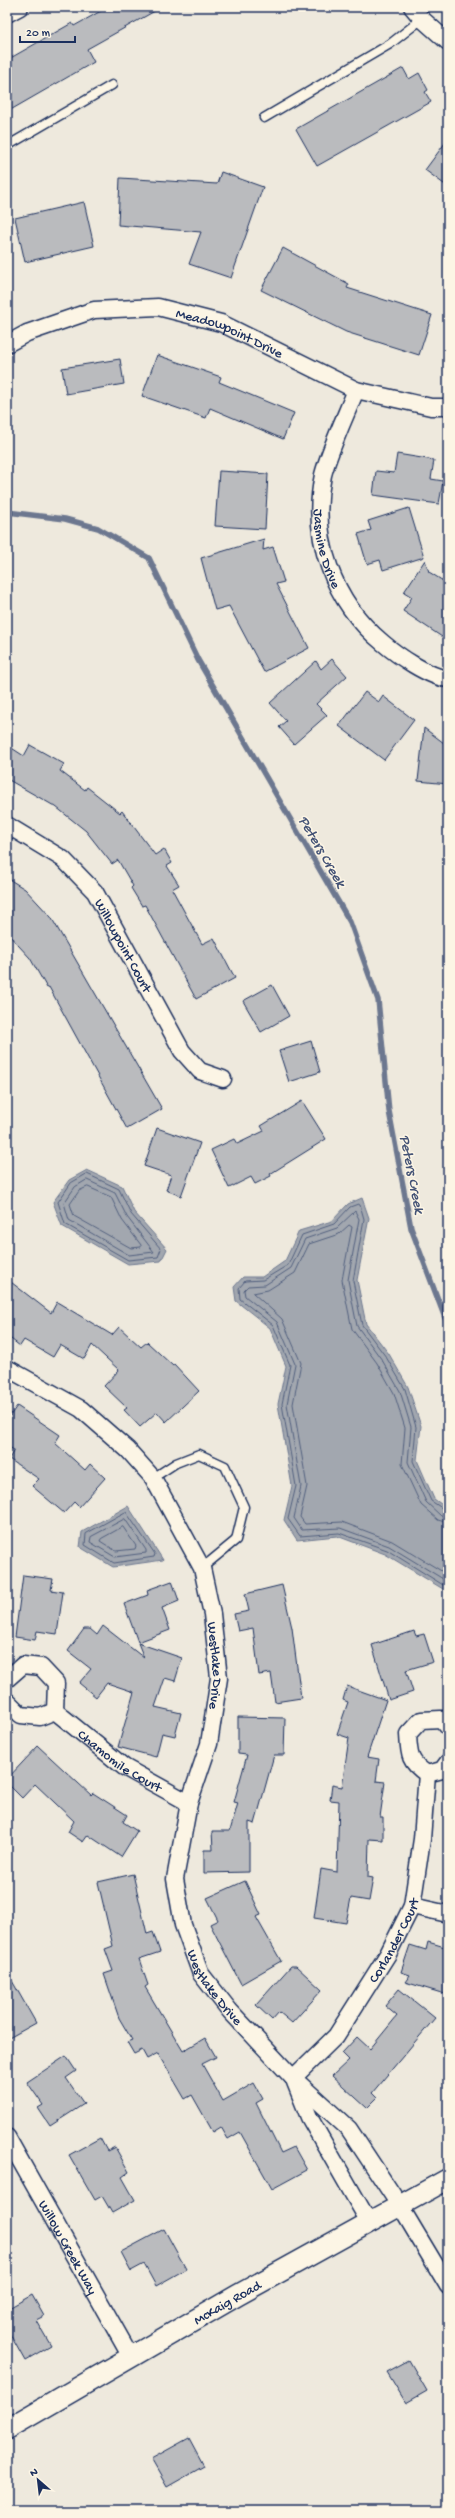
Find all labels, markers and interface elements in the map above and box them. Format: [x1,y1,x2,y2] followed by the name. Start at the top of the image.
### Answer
[20,18,75,44] scale bar
[26,27,51,41] text: 20 m
[174,306,286,364] street label: Meadowpoint Drive
[308,509,344,593] street label: Jasmine Drive
[294,813,350,892] water label: Peters Creek
[89,896,155,997] street label: Willowpoint Court
[395,1133,428,1217] water label: Peters Creek
[202,1621,225,1711] street label: Westlake Drive
[73,1727,165,1798] street label: Chamomile Court
[366,1896,424,1987] street label: Corlander Court
[182,1948,245,2030] street label: Westlake Drive
[33,2198,100,2298] street label: Willow Creek Way
[191,2277,266,2330] street label: McKaig Road
[18,2460,58,2500] north arrow
[28,2466,40,2480] text: N

